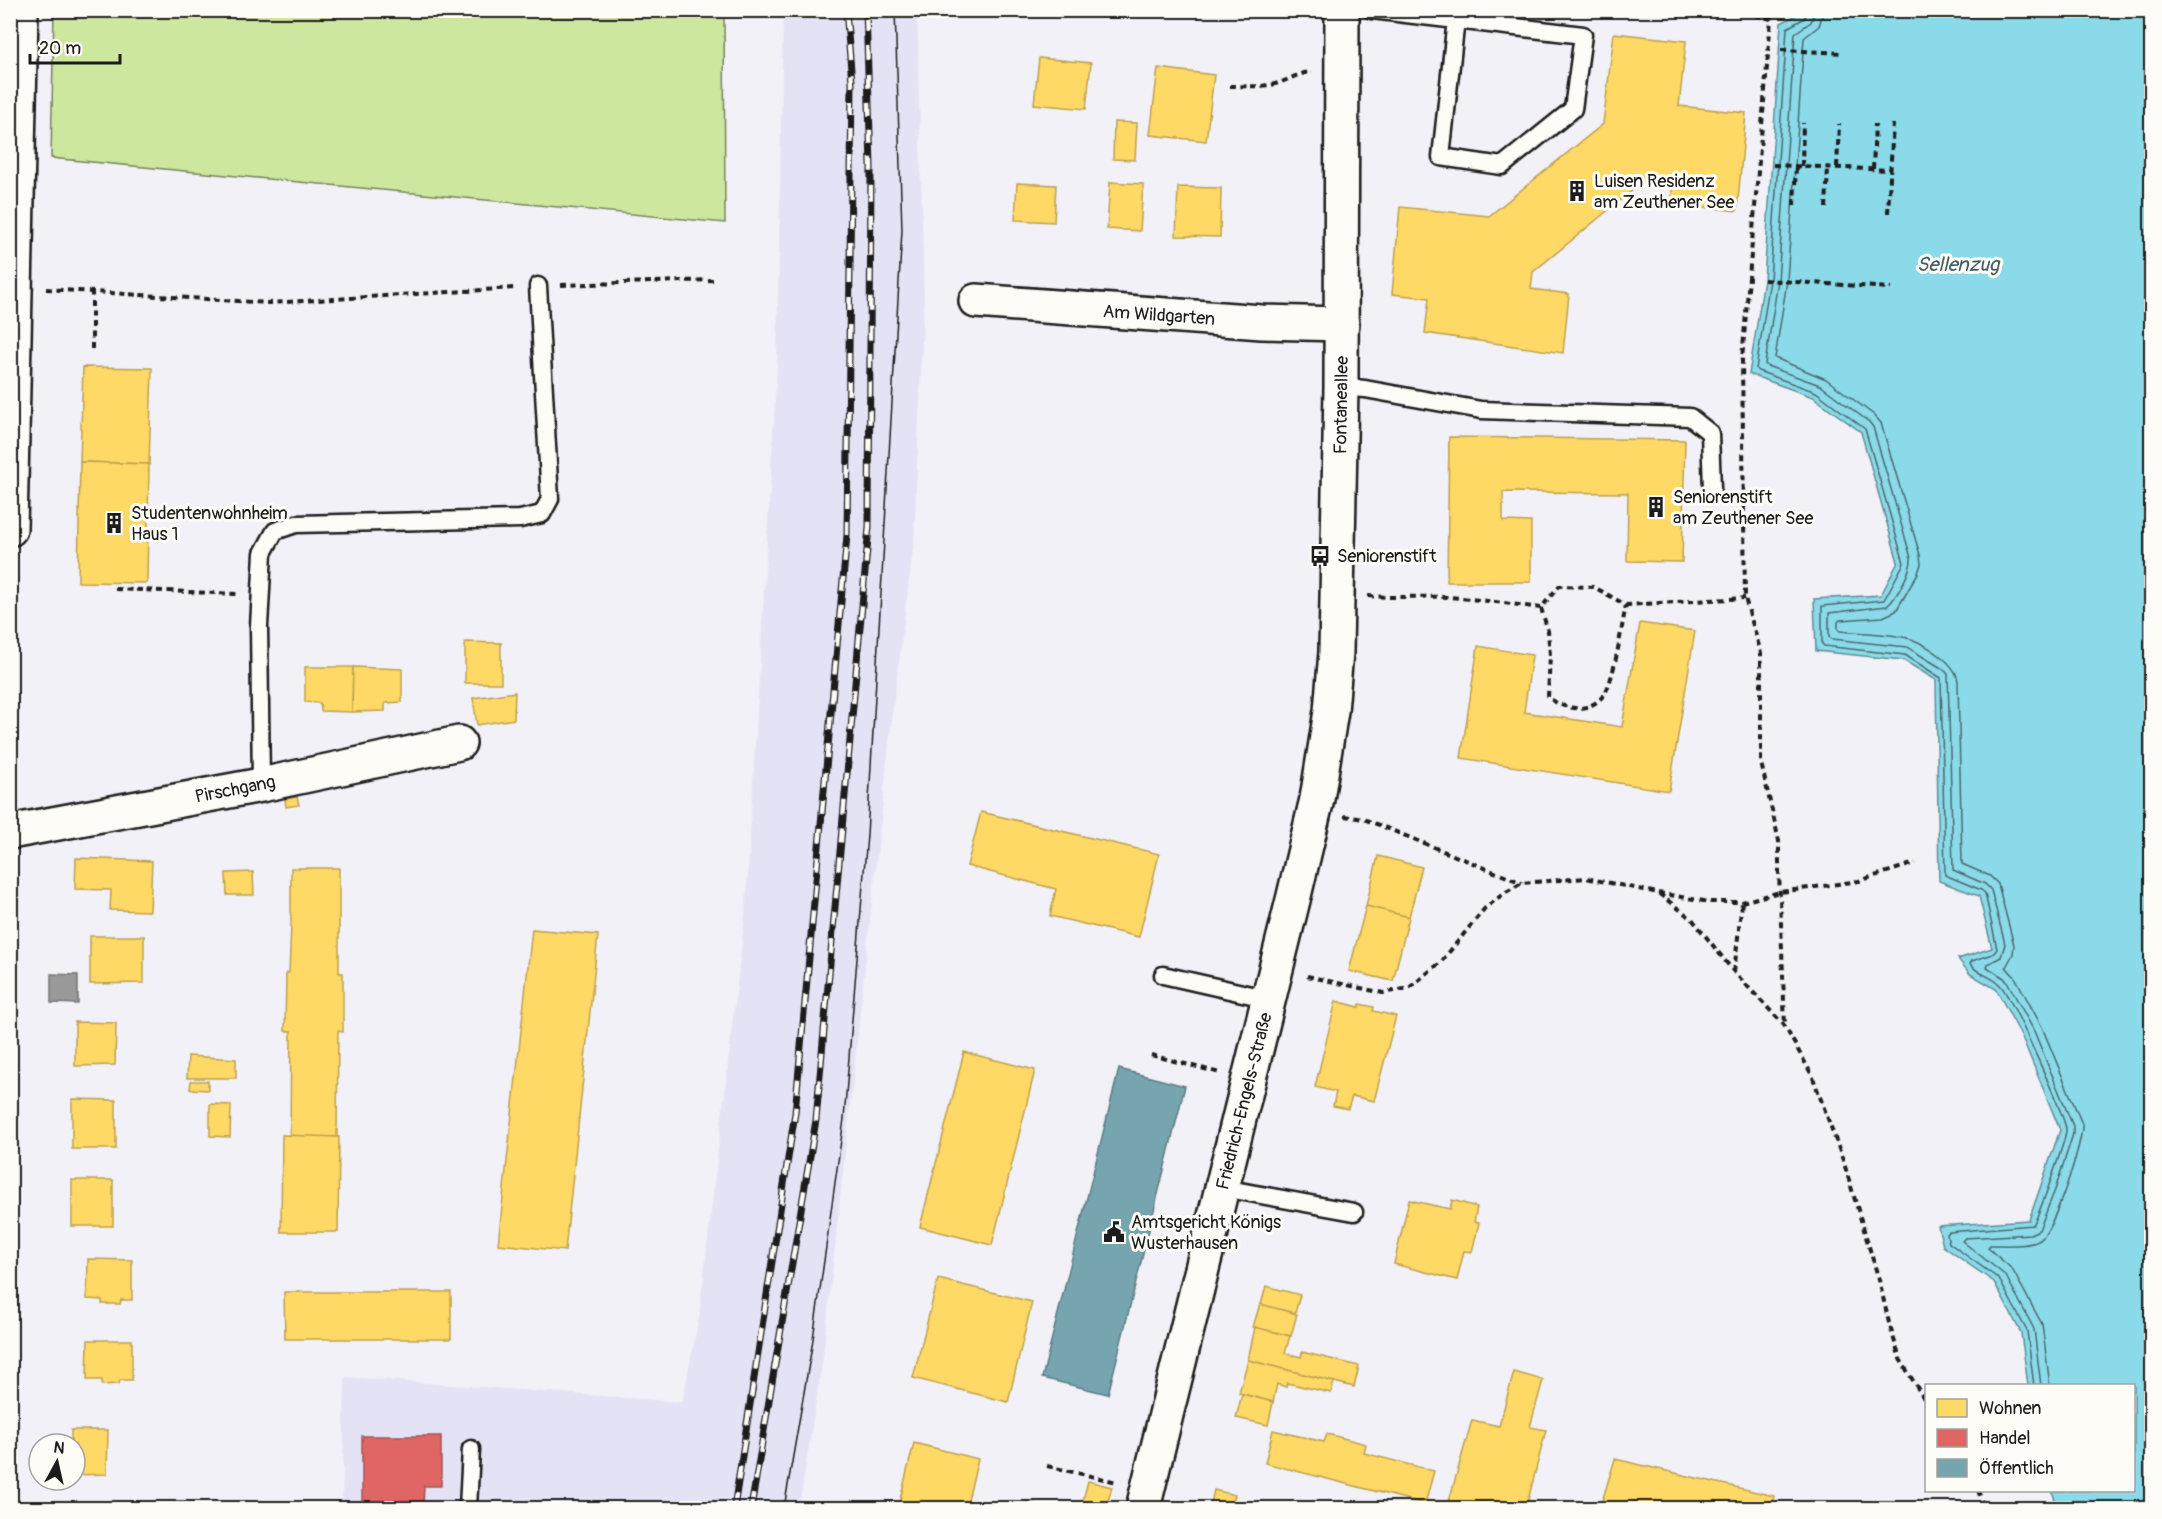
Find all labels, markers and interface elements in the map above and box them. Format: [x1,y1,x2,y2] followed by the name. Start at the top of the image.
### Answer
[30,27,120,65] scale bar
[39,37,81,60] text: 20 m
[1594,170,1734,214] place label: Luisen Residenz am Zeuthener See
[1565,179,1589,203] building icon: Luisen Residenz am Zeuthener See
[1917,252,2001,277] water label: Sellenzug
[1102,300,1216,331] street label: Am Wildgarten
[1329,356,1354,454] street label: Fontaneallee
[1673,486,1813,530] place label: Seniorenstift am Zeuthener See
[1644,495,1668,519] building icon: Seniorenstift am Zeuthener See
[131,502,288,546] place label: Studentenwohnheim Haus 1
[102,511,126,535] building icon: Studentenwohnheim Haus 1
[1308,544,1332,568] bus stop icon: Seniorenstift
[1337,545,1437,568] place label: Seniorenstift
[193,770,277,809] street label: Pirschgang
[1211,1010,1278,1192] street label: Friedrich-Engels-Straße
[1131,1211,1281,1255] place label: Amtsgericht Königs Wusterhausen
[1102,1220,1126,1244] public building icon: Amtsgericht Königs Wusterhausen
[1925,1384,2135,1492] legend
[1979,1397,2041,1420] text: Wohnen
[1979,1427,2031,1450] text: Handel
[27,1432,87,1492] north arrow
[52,1437,66,1459] text: N
[1979,1457,2054,1480] text: Öffentlich

